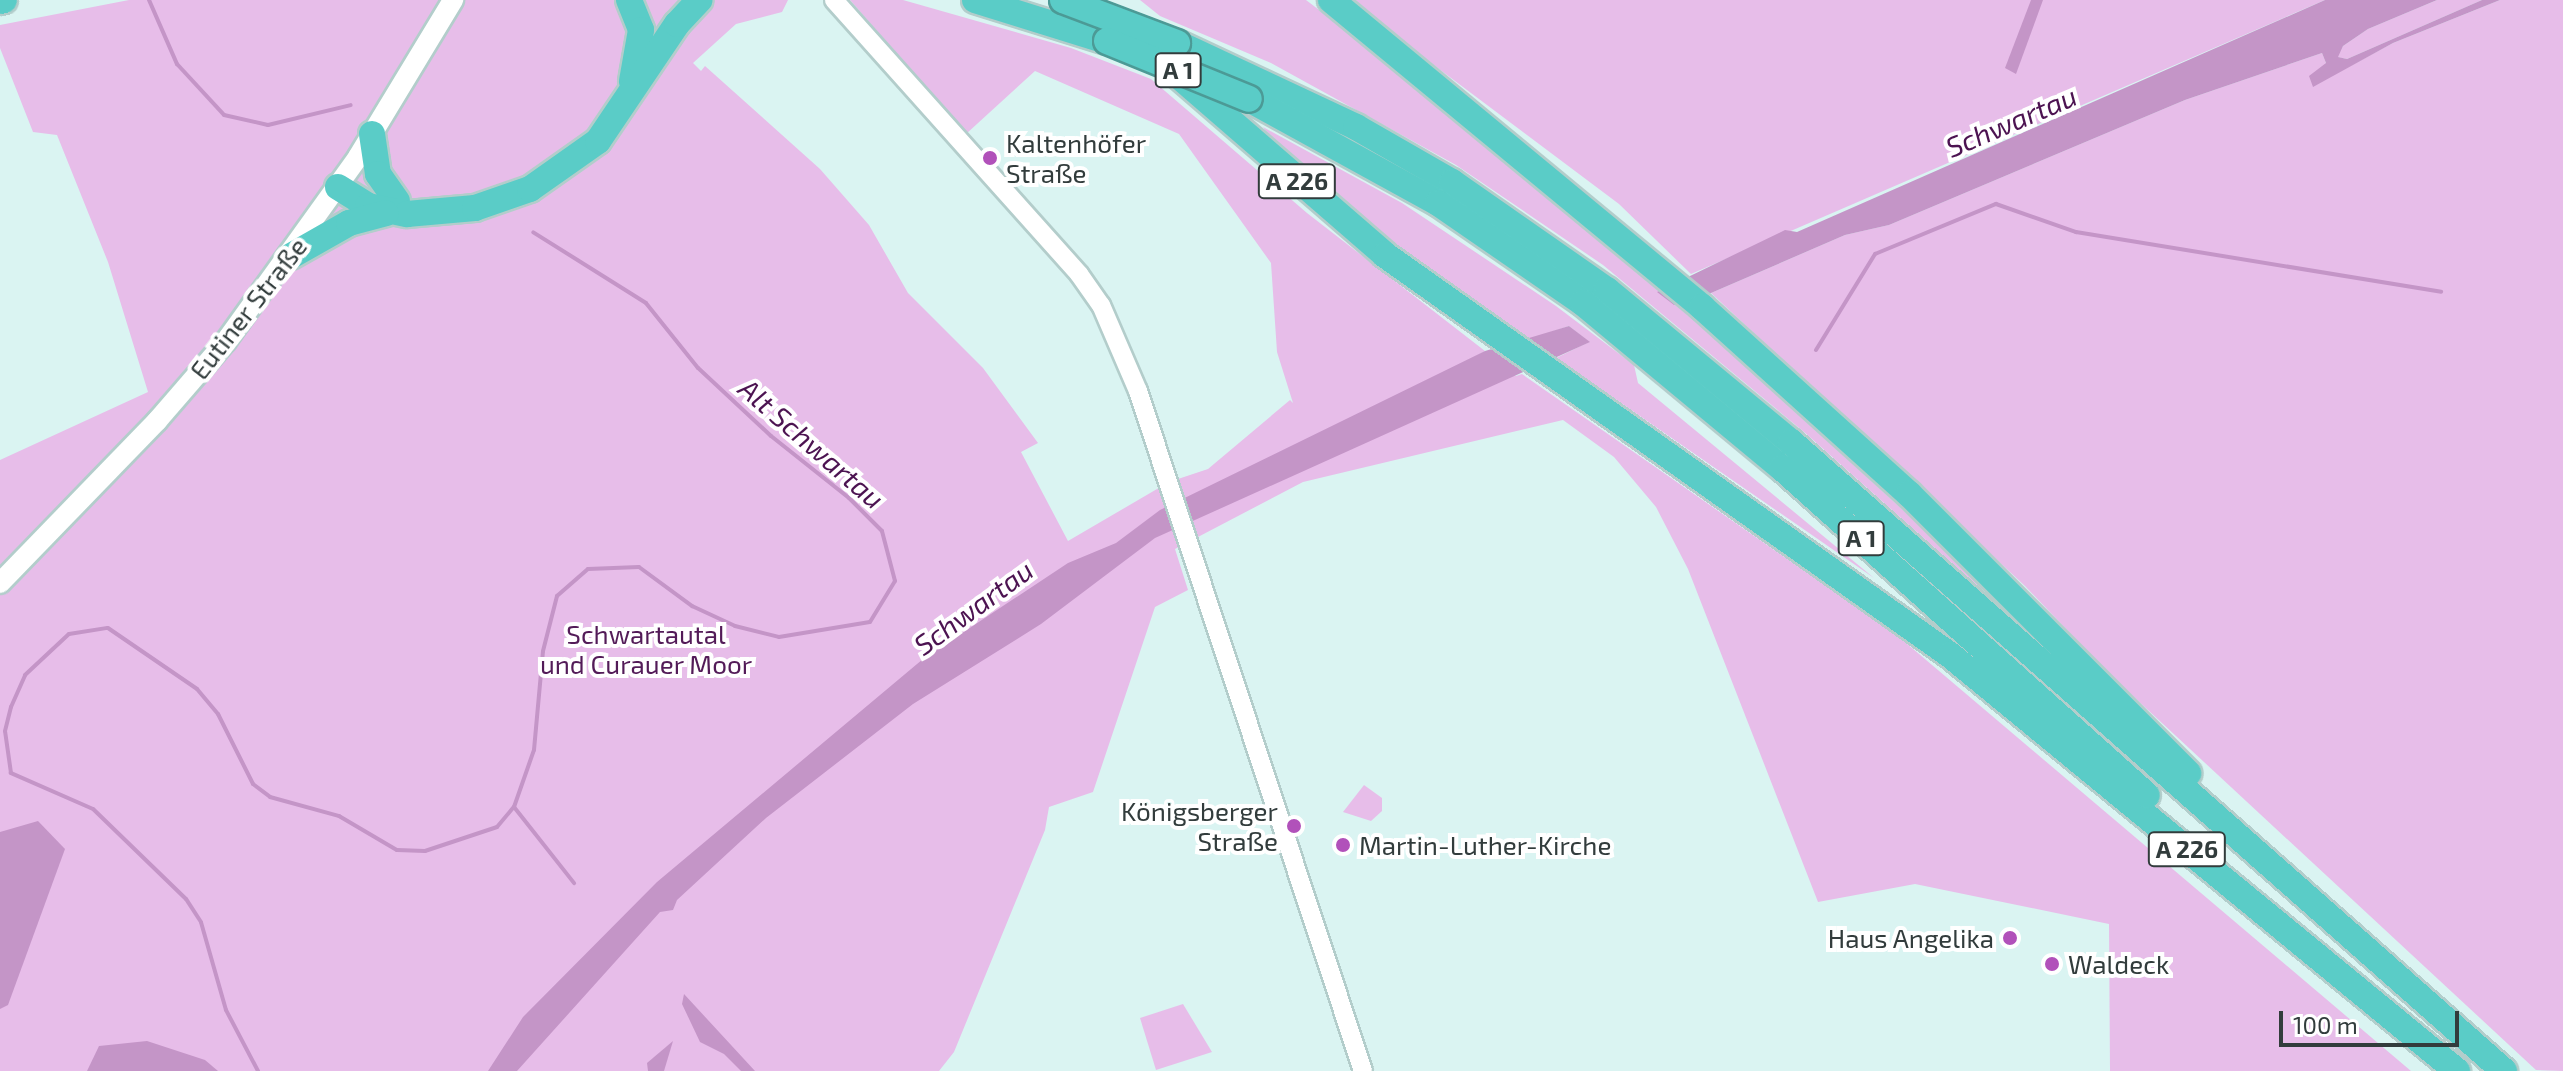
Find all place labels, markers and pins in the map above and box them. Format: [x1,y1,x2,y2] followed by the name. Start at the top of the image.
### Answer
[1006,127,1146,188] place label: Kaltenhöfer Straße
[981,149,999,167] marker: Kaltenhöfer Straße
[1121,795,1278,856] place label: Königsberger Straße
[1285,817,1303,835] marker: Königsberger Straße
[1359,829,1611,861] place label: Martin-Luther-Kirche
[1334,836,1352,854] marker: Martin-Luther-Kirche
[1827,922,1994,954] place label: Haus Angelika
[2001,929,2019,947] marker: Haus Angelika
[2068,948,2169,980] place label: Waldeck
[2043,955,2061,973] marker: Waldeck

